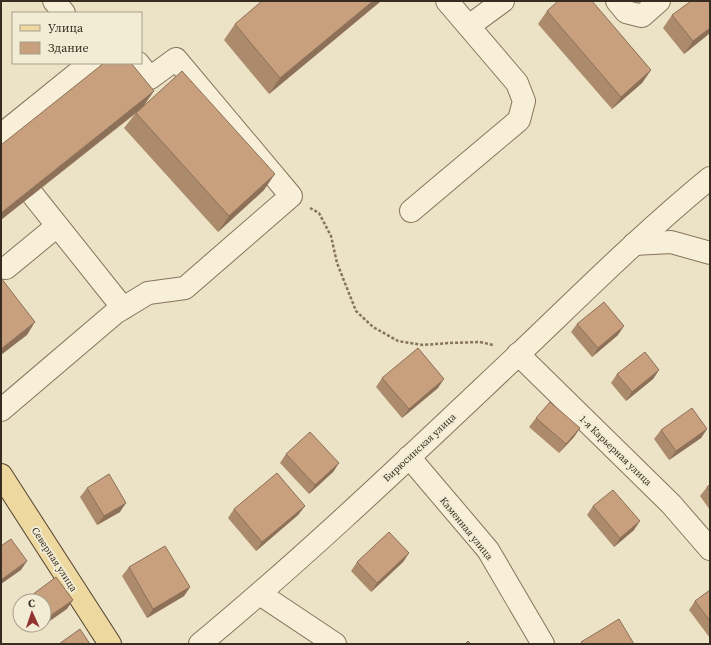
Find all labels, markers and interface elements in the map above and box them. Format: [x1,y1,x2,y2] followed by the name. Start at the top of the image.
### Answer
[12,12,142,64] legend
[48,20,84,36] text: Улица
[48,40,89,56] text: Здание
[380,410,459,485] street label: Бирюсинская улица
[577,412,655,489] street label: 1-я Карьерная улица
[437,494,497,563] street label: Каменная улица
[29,524,81,595] street label: Северная улица
[12,593,52,633] north arrow
[28,596,35,611] text: С

